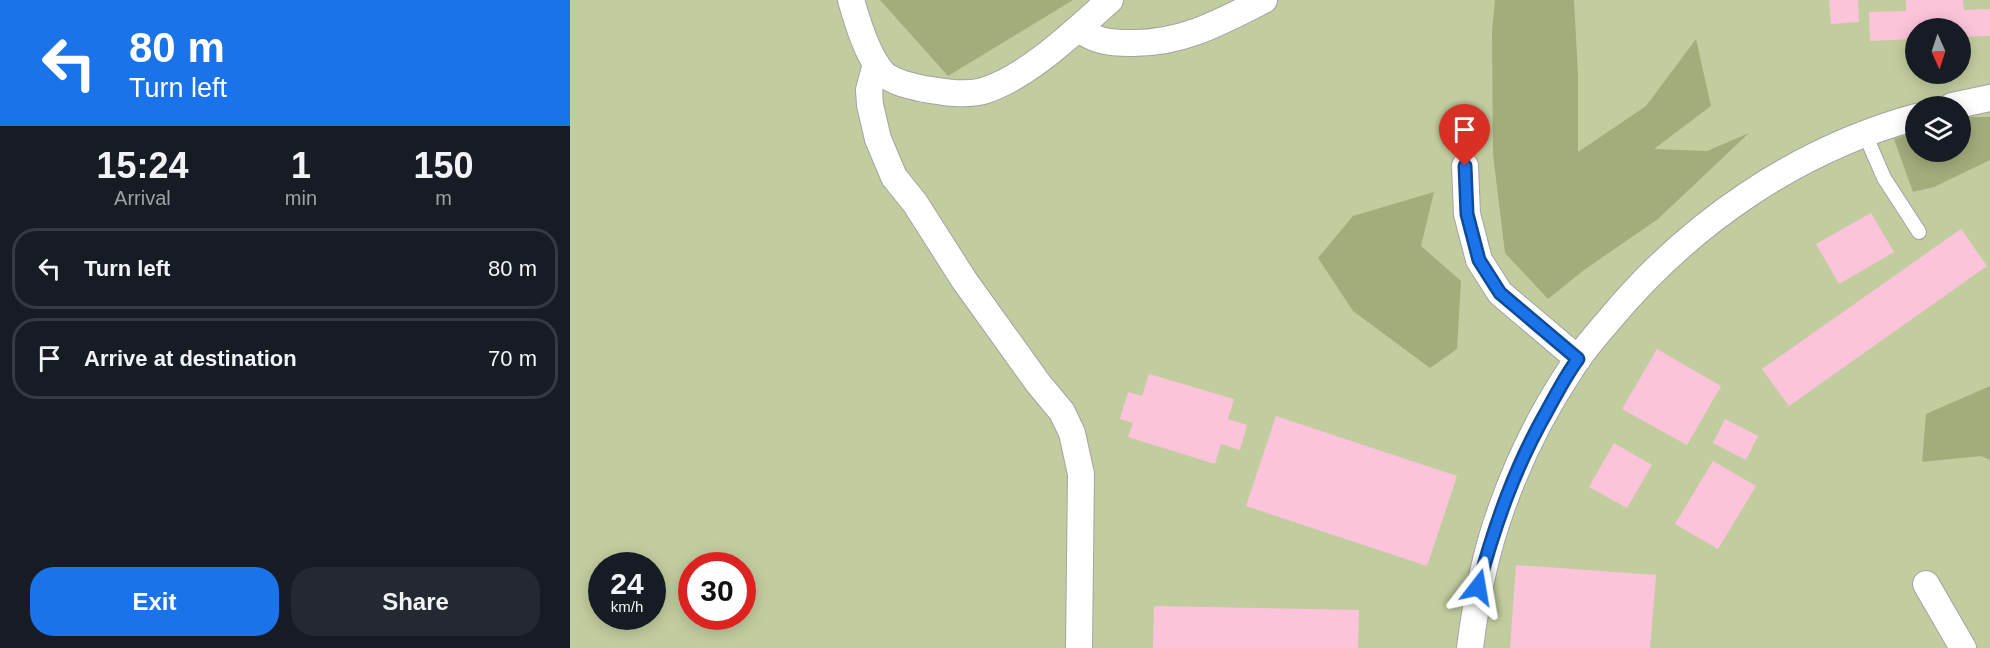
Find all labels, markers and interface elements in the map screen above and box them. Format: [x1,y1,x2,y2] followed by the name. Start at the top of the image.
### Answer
[1905,18,1971,84] north arrow
[1905,18,1971,162] map controls
[30,24,108,102] icon: left
[129,24,225,71] text: 80 m
[129,73,227,103] text: Turn left
[1905,96,1971,162] button: layers
[1439,104,1490,166] pin
[1448,113,1481,146] icon: arrive
[96,145,188,186] text: 15:24
[291,145,311,186] text: 1
[413,145,474,186] text: 150
[114,187,171,209] text: Arrival
[285,187,317,209] text: min
[435,187,452,209] text: m
[33,252,66,285] icon: left
[84,256,170,281] text: Turn left
[488,256,537,281] text: 80 m
[33,342,66,375] icon: arrive
[84,346,297,371] text: Arrive at destination
[488,346,537,371] text: 70 m
[678,552,756,630] speed limit sign: 30
[1446,555,1510,619] position arrow
[30,567,279,636] button: Exit
[291,567,540,636] button: Share
[610,567,644,600] text: 24
[611,598,643,615] text: km/h

